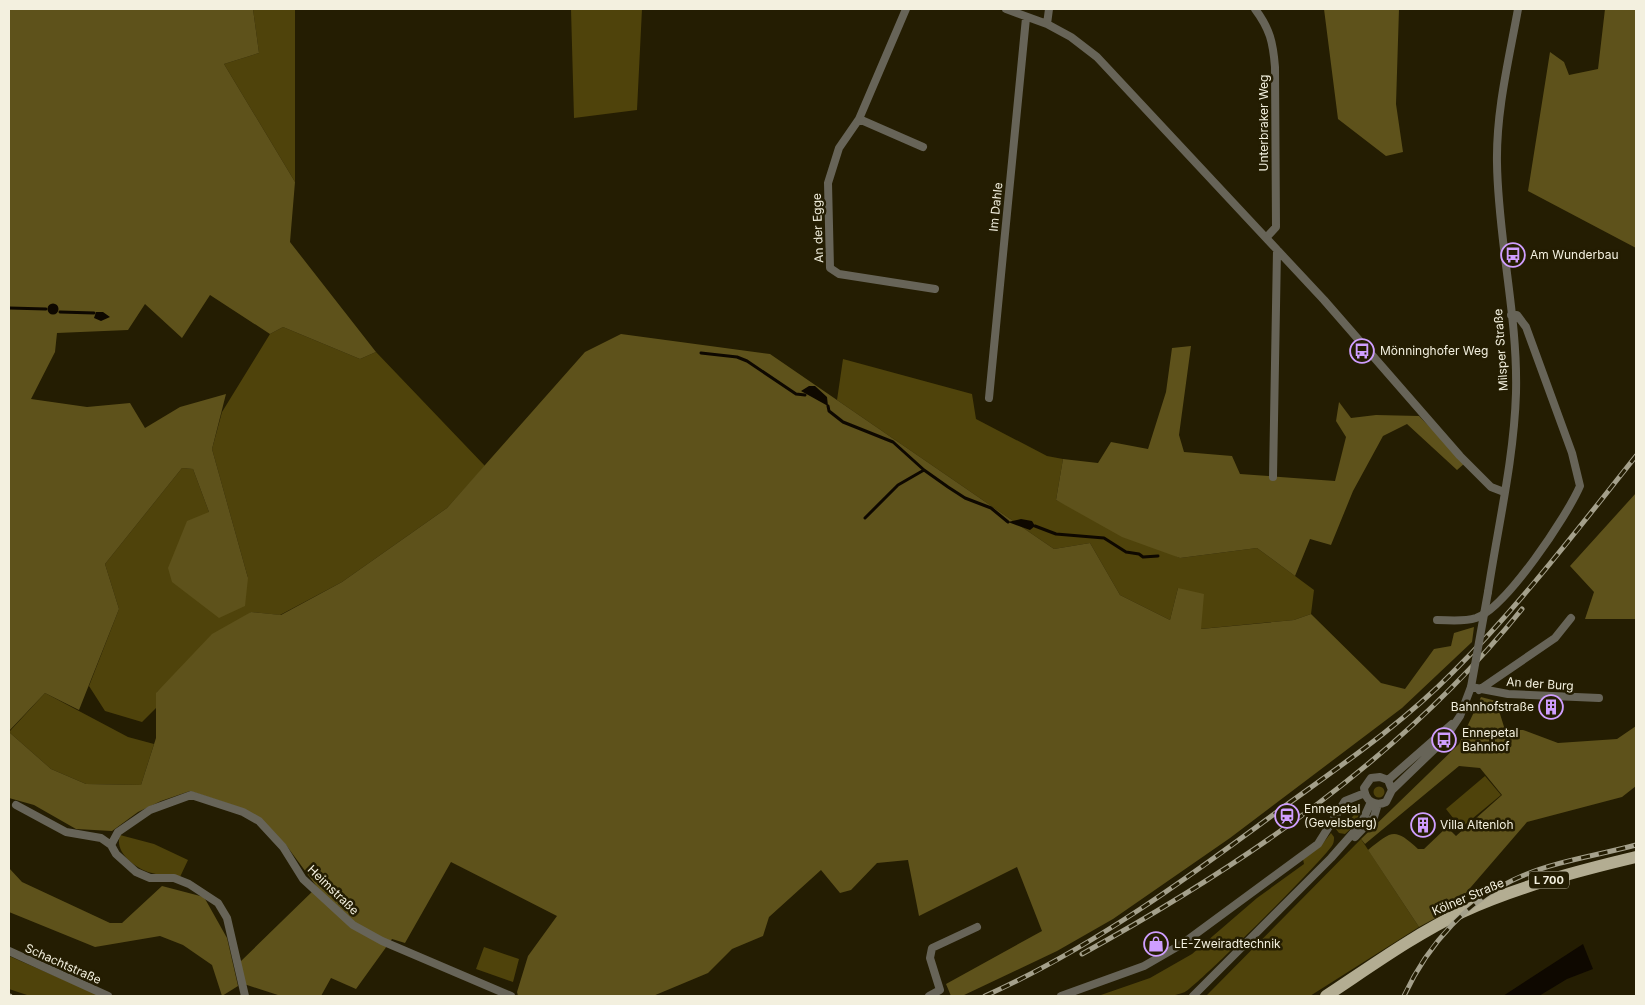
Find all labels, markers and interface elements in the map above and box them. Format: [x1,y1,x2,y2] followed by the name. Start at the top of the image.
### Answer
[1256,75,1271,171] street label: Unterbraker Weg
[985,182,1006,232] street label: Im Dahle
[809,193,826,263] street label: An der Egge
[1500,242,1526,268] bus stop icon: Am Wunderbau
[1530,247,1619,262] place label: Am Wunderbau
[1490,308,1511,392] street label: Milsper Straße
[1349,338,1375,364] bus stop icon: Mönninghofer Weg
[1380,343,1488,358] place label: Mönninghofer Weg
[1506,674,1574,693] street label: An der Burg
[1538,694,1564,720] building icon: Bahnhofstraße
[1451,699,1534,714] place label: Bahnhofstraße
[1462,725,1518,754] place label: Ennepetal Bahnhof
[1431,727,1457,753] bus stop icon: Ennepetal Bahnhof
[1304,801,1377,830] place label: Ennepetal (Gevelsberg)
[1274,803,1300,829] station icon: Ennepetal (Gevelsberg)
[1410,812,1436,838] building icon: Villa Altenloh
[1440,817,1514,832] place label: Villa Altenloh
[305,862,362,918] street label: Heimstraße
[1529,872,1569,888] road number: L 700
[1429,875,1506,918] street label: Kölner Straße
[1143,931,1169,957] shop icon: LE-Zweiradtechnik
[1174,936,1281,951] place label: LE-Zweiradtechnik
[23,940,104,987] street label: Schachtstraße

